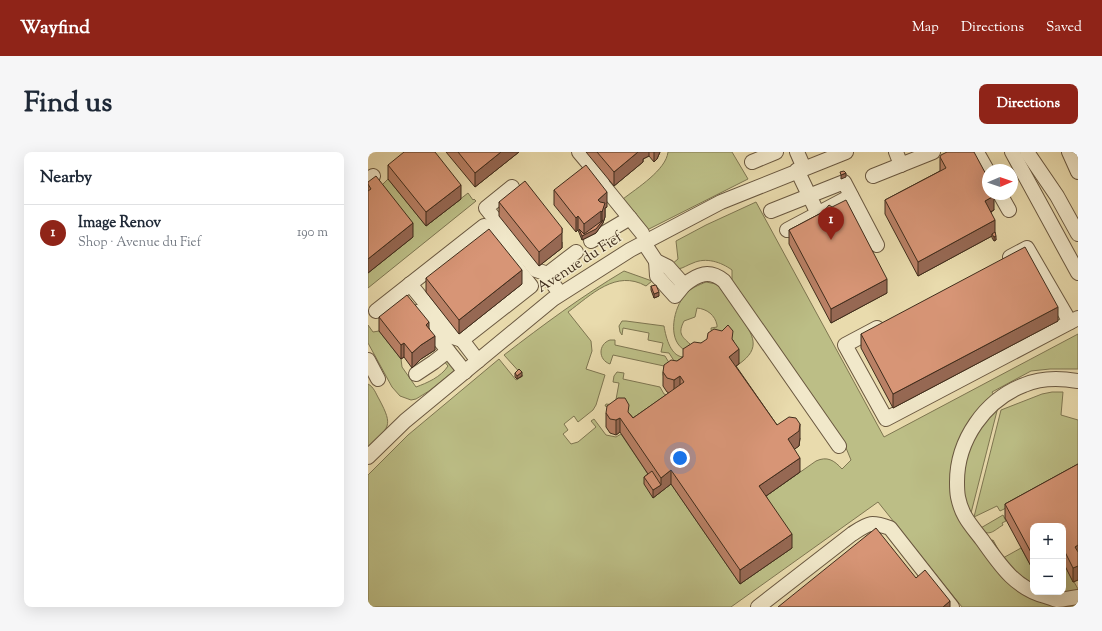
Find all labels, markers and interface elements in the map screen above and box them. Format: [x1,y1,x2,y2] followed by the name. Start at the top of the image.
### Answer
[20,15,90,42] text: Wayfind
[912,18,939,38] text: Map
[961,18,1024,38] text: Directions
[1046,18,1082,38] text: Saved
[24,84,112,124] text: Find us
[979,84,1078,124] button: Directions
[982,164,1018,200] north arrow
[40,166,92,190] text: Nearby
[818,207,844,240] pin: 1
[78,213,161,234] text: Image Renov
[51,224,55,242] text: 1
[297,224,328,242] text: 190 m
[533,227,627,298] street label: Avenue du Fief
[78,234,201,252] text: Shop · Avenue du Fief
[670,448,690,468] your location
[1030,523,1066,595] map controls
[1030,523,1066,559] button: +
[1030,559,1066,595] button: −

